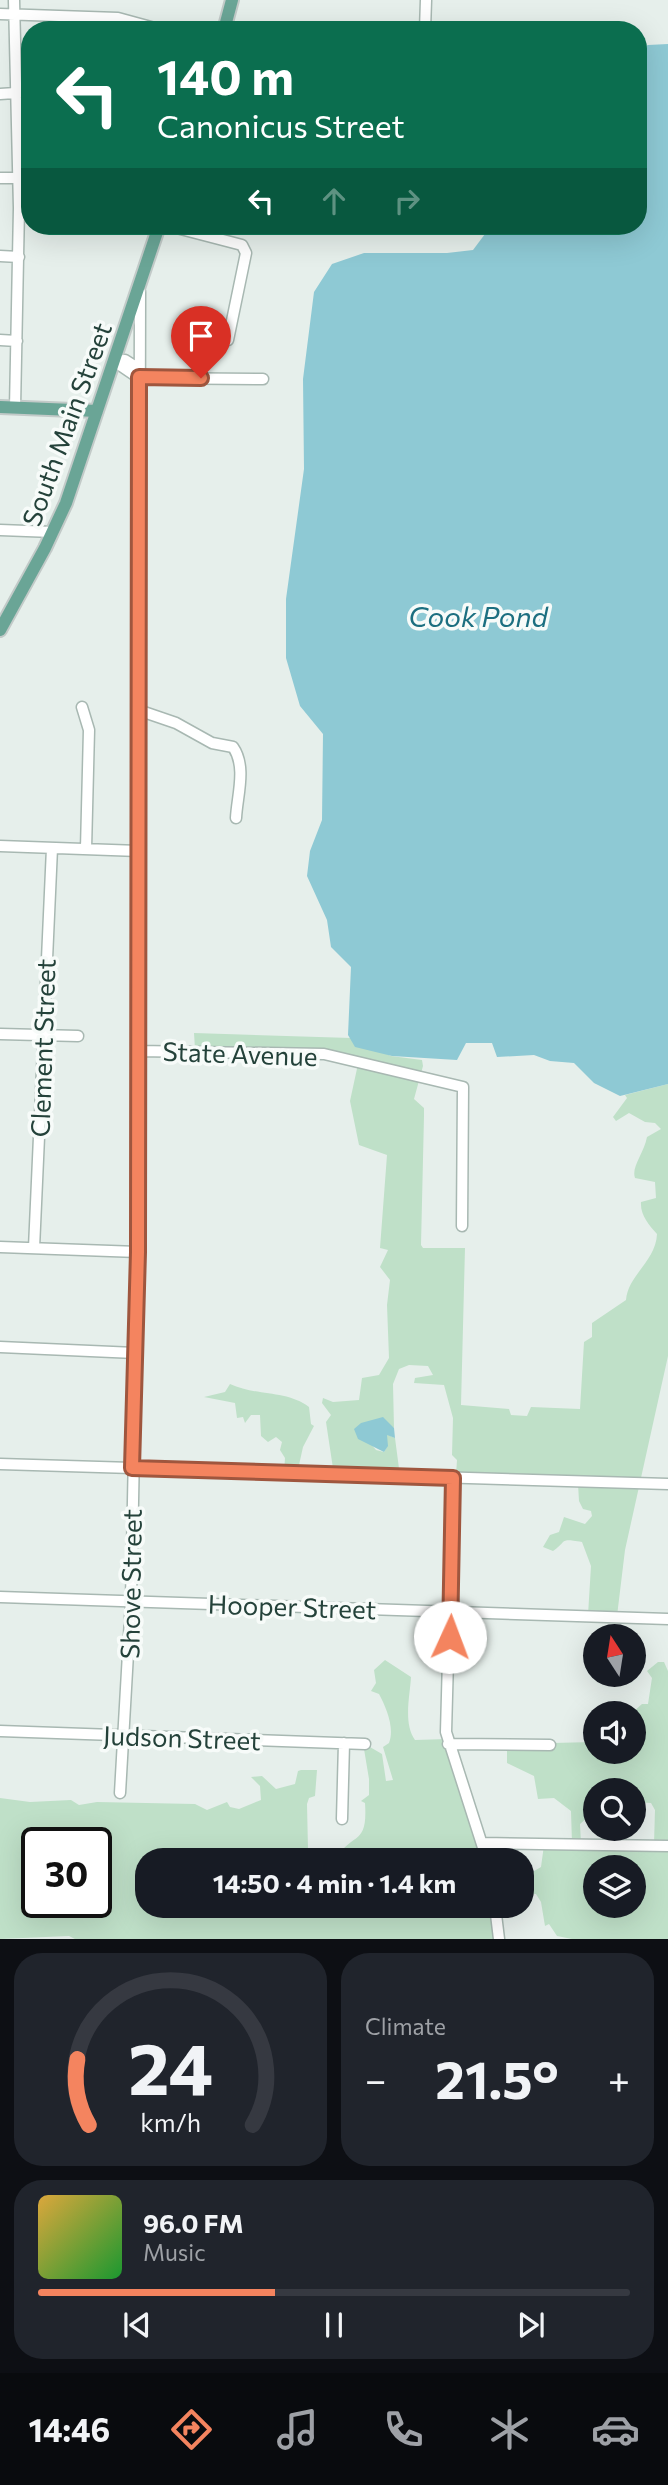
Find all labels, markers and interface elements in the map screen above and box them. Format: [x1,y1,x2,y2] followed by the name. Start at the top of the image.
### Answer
[157,45,294,105] text: 140 m
[42,49,133,140] icon: left
[157,105,405,145] text: Canonicus Street
[242,182,280,220] icon: left
[315,182,353,220] icon: ahead
[388,182,426,220] icon: right
[171,306,231,378] pin
[182,317,220,355] icon: arrive
[15,318,117,530] street label: South Main Street
[408,599,549,633] water label: Cook Pond
[23,958,61,1138] street label: Clement Street
[162,1035,318,1071] street label: State Avenue
[113,1509,147,1659] street label: Shove Street
[207,1588,377,1624] street label: Hooper Street
[413,1600,487,1674] position arrow
[583,1624,646,1687] north arrow
[583,1624,646,1918] map controls
[583,1701,646,1764] button: sound
[103,1719,261,1755] street label: Judson Street
[583,1778,646,1841] button: search
[21,1827,112,1918] speed limit sign: 30
[583,1855,646,1918] button: layers
[213,1867,456,1898] text: 14:50 · 4 min · 1.4 km
[365,2012,446,2040] text: Climate
[128,2022,213,2111] text: 24
[435,2046,559,2110] text: 21.5°
[365,2055,387,2102] text: −
[608,2055,630,2102] text: +
[140,2107,201,2137] text: km/h
[143,2207,244,2238] text: 96.0 FM
[143,2238,206,2266] text: Music
[118,2306,156,2344] icon: previous
[315,2306,353,2344] icon: pause
[512,2306,550,2344] icon: next
[167,2405,216,2454] icon: directions
[273,2405,322,2454] icon: music
[379,2405,428,2454] icon: phone
[485,2405,534,2454] icon: climate
[591,2405,640,2454] icon: car
[28,2409,110,2449] text: 14:46

